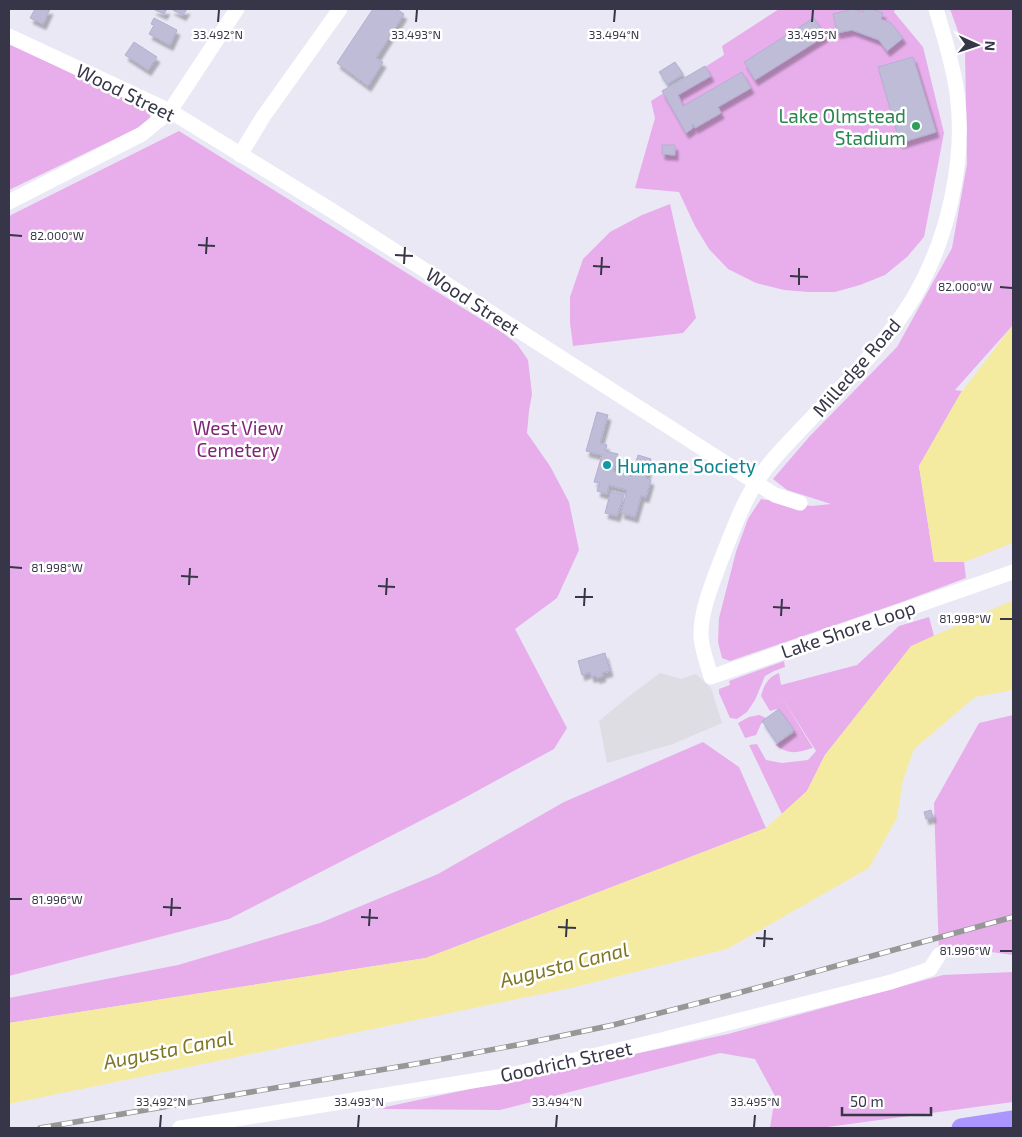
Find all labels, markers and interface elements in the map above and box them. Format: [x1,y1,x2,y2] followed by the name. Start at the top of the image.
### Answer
[952,20,1002,70] north arrow
[193,27,243,41] text: 33.492°N
[391,27,441,41] text: 33.493°N
[589,27,639,41] text: 33.494°N
[787,27,837,41] text: 33.495°N
[982,40,999,51] text: N
[73,58,179,126] street label: Wood Street
[779,104,906,149] place label: Lake Olmstead Stadium
[910,120,922,132] marker: Lake Olmstead Stadium
[30,228,84,242] text: 82.000°W
[422,262,524,340] street label: Wood Street
[938,279,992,293] text: 82.000°W
[807,313,905,421] street label: Milledge Road
[193,416,284,461] park label: West View Cemetery
[617,454,756,477] place label: Humane Society
[601,459,613,471] marker: Humane Society
[31,560,83,574] text: 81.998°W
[778,595,918,663] street label: Lake Shore Loop
[939,611,991,625] text: 81.998°W
[31,892,83,906] text: 81.996°W
[496,936,631,992] water label: Augusta Canal
[939,943,991,957] text: 81.996°W
[100,1025,235,1074] water label: Augusta Canal
[498,1036,634,1086] street label: Goodrich Street
[842,1084,931,1116] scale bar
[850,1092,884,1110] text: 50 m
[136,1094,186,1108] text: 33.492°N
[334,1094,384,1108] text: 33.493°N
[532,1094,582,1108] text: 33.494°N
[730,1094,780,1108] text: 33.495°N

